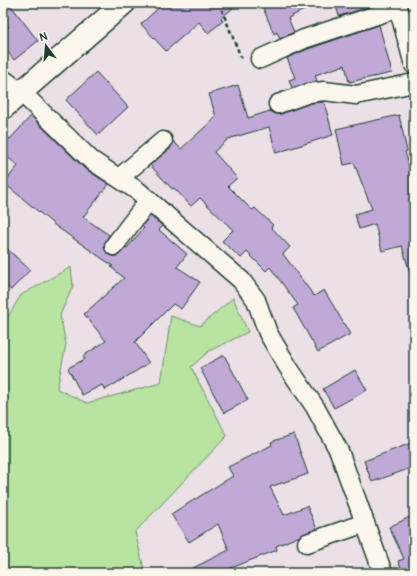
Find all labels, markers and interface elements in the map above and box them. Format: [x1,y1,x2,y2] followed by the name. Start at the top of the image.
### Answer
[26,26,66,66] north arrow
[38,29,49,44] text: N

